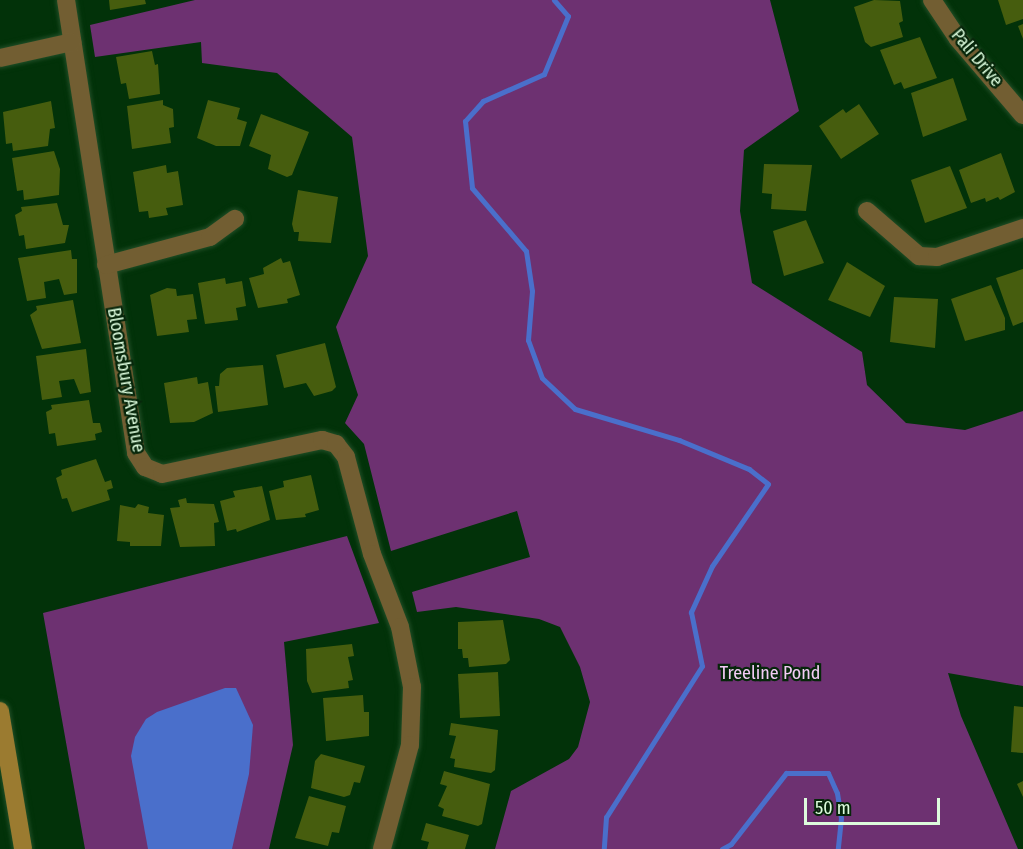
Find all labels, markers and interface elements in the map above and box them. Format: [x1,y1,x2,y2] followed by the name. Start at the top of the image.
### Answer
[947,25,1007,91] street label: Pali Drive
[103,306,149,454] street label: Bloomsbury Avenue
[720,662,820,684] park label: Treeline Pond
[807,786,944,824] scale bar
[815,797,851,819] text: 50 m

